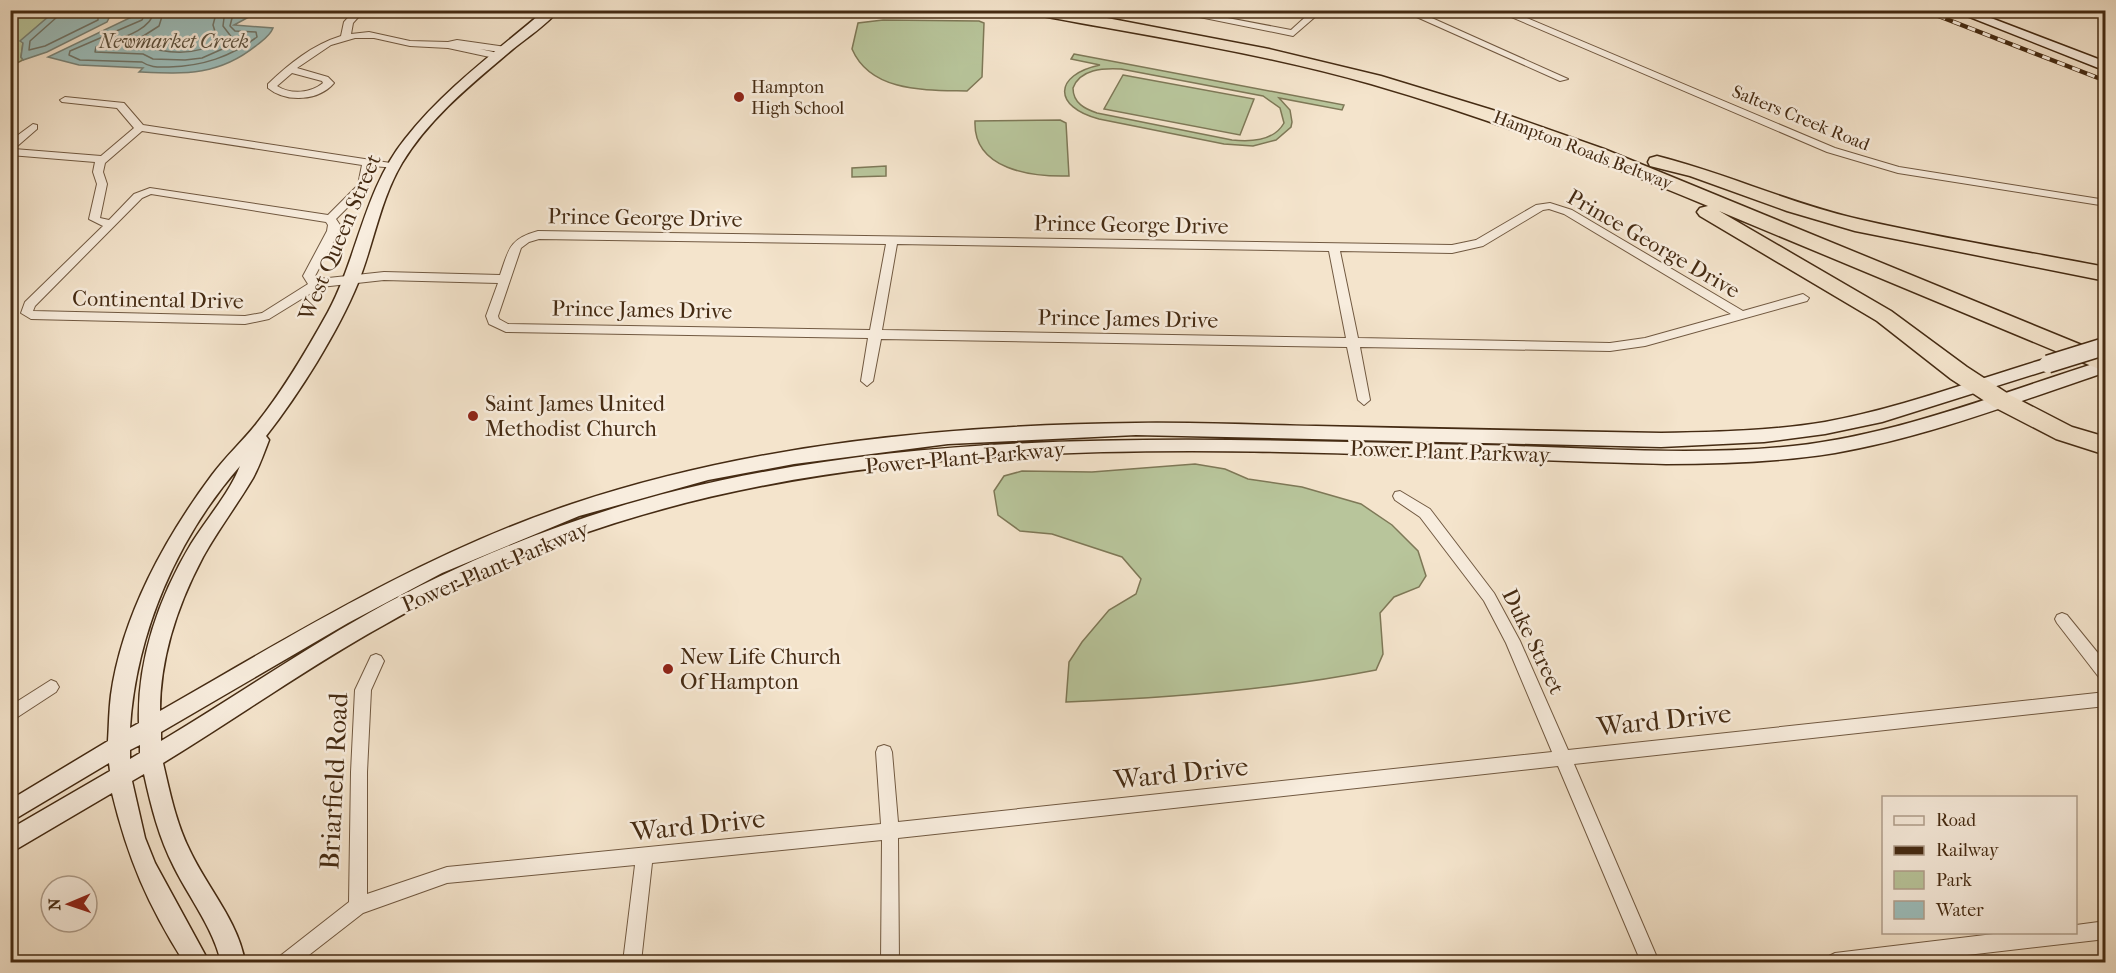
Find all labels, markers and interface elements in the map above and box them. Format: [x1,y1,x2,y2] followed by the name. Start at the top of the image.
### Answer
[98,30,249,53] water label: Newmarket Creek
[751,77,844,119] place label: Hampton High School
[1729,81,1873,156] street label: Salters Creek Road
[732,90,746,104] marker: Hampton High School
[1490,107,1677,195] street label: Hampton Roads Beltway
[293,150,387,325] street label: West Queen Street
[1563,184,1745,304] street label: Prince George Drive
[547,203,743,233] street label: Prince George Drive
[1033,210,1229,240] street label: Prince George Drive
[72,286,244,314] street label: Continental Drive
[551,295,733,325] street label: Prince James Drive
[1037,304,1219,334] street label: Prince James Drive
[485,391,666,442] place label: Saint James United Methodist Church
[466,409,480,423] marker: Saint James United Methodist Church
[864,436,1067,480] street label: Power Plant Parkway
[1349,436,1552,469] street label: Power Plant Parkway
[398,515,594,618] street label: Power Plant Parkway
[1496,585,1570,698] street label: Duke Street
[680,644,842,695] place label: New Life Church Of Hampton
[661,662,675,676] marker: New Life Church Of Hampton
[313,691,355,870] street label: Briarfield Road
[1594,697,1733,743] street label: Ward Drive
[1111,750,1250,796] street label: Ward Drive
[1882,796,2077,934] legend
[628,802,767,848] street label: Ward Drive
[1936,810,1976,831] text: Road
[1936,840,2000,861] text: Railway
[1936,870,1973,891] text: Park
[39,874,99,934] north arrow
[45,897,64,911] text: N
[1935,900,1984,921] text: Water

